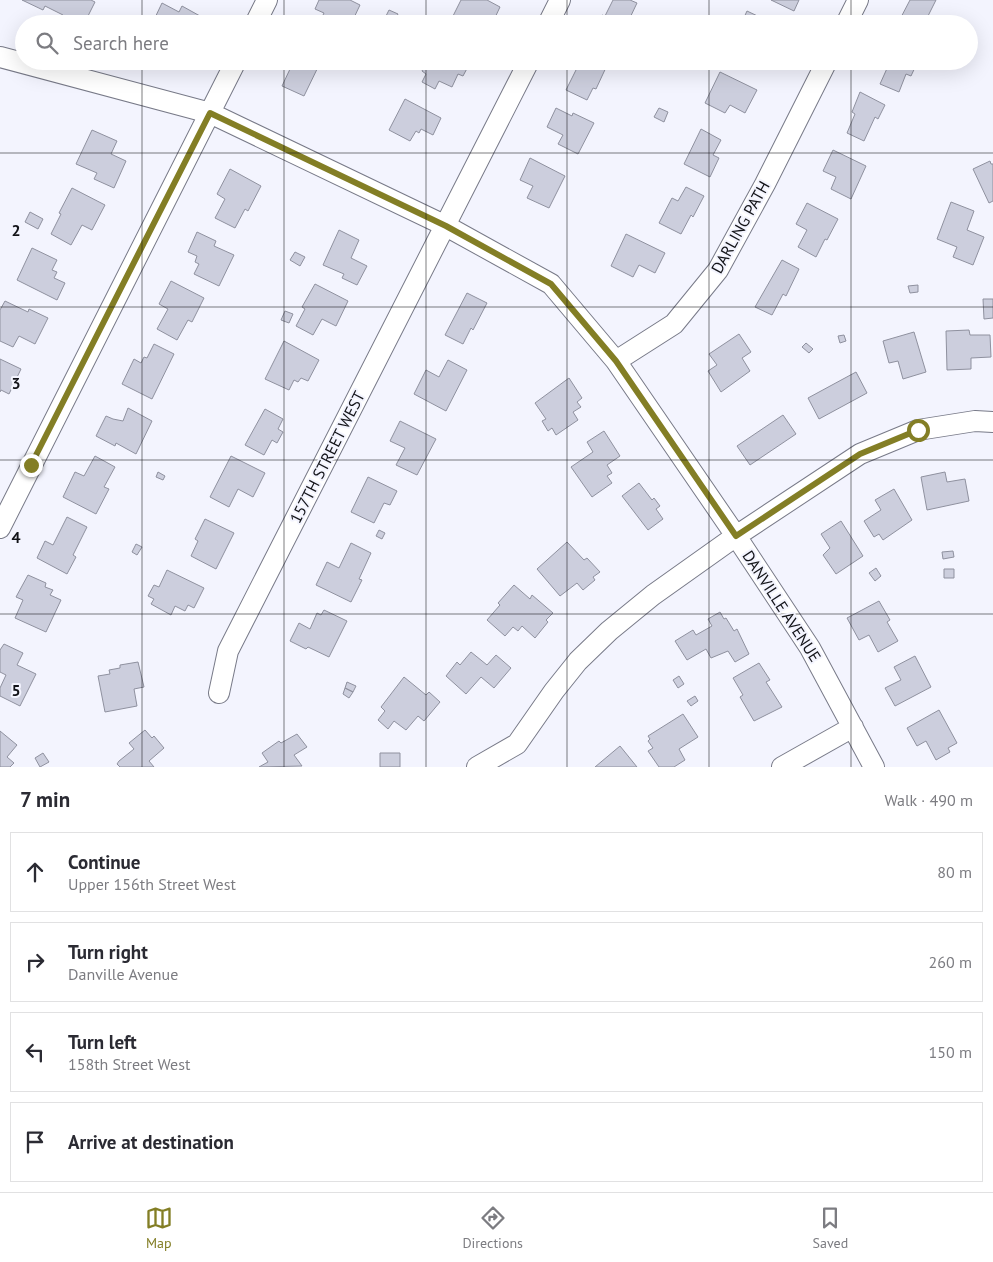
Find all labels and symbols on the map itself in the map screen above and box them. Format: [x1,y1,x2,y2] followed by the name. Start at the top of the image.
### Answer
[706,177,774,277] street label: DARLING PATH
[11,220,21,240] text: 2
[11,373,21,393] text: 3
[285,388,369,526] street label: 157TH STREET WEST
[907,419,930,442] route start
[20,454,43,477] route end
[11,527,21,547] text: 4
[739,546,825,666] street label: DANVILLE AVENUE
[11,680,21,700] text: 5

